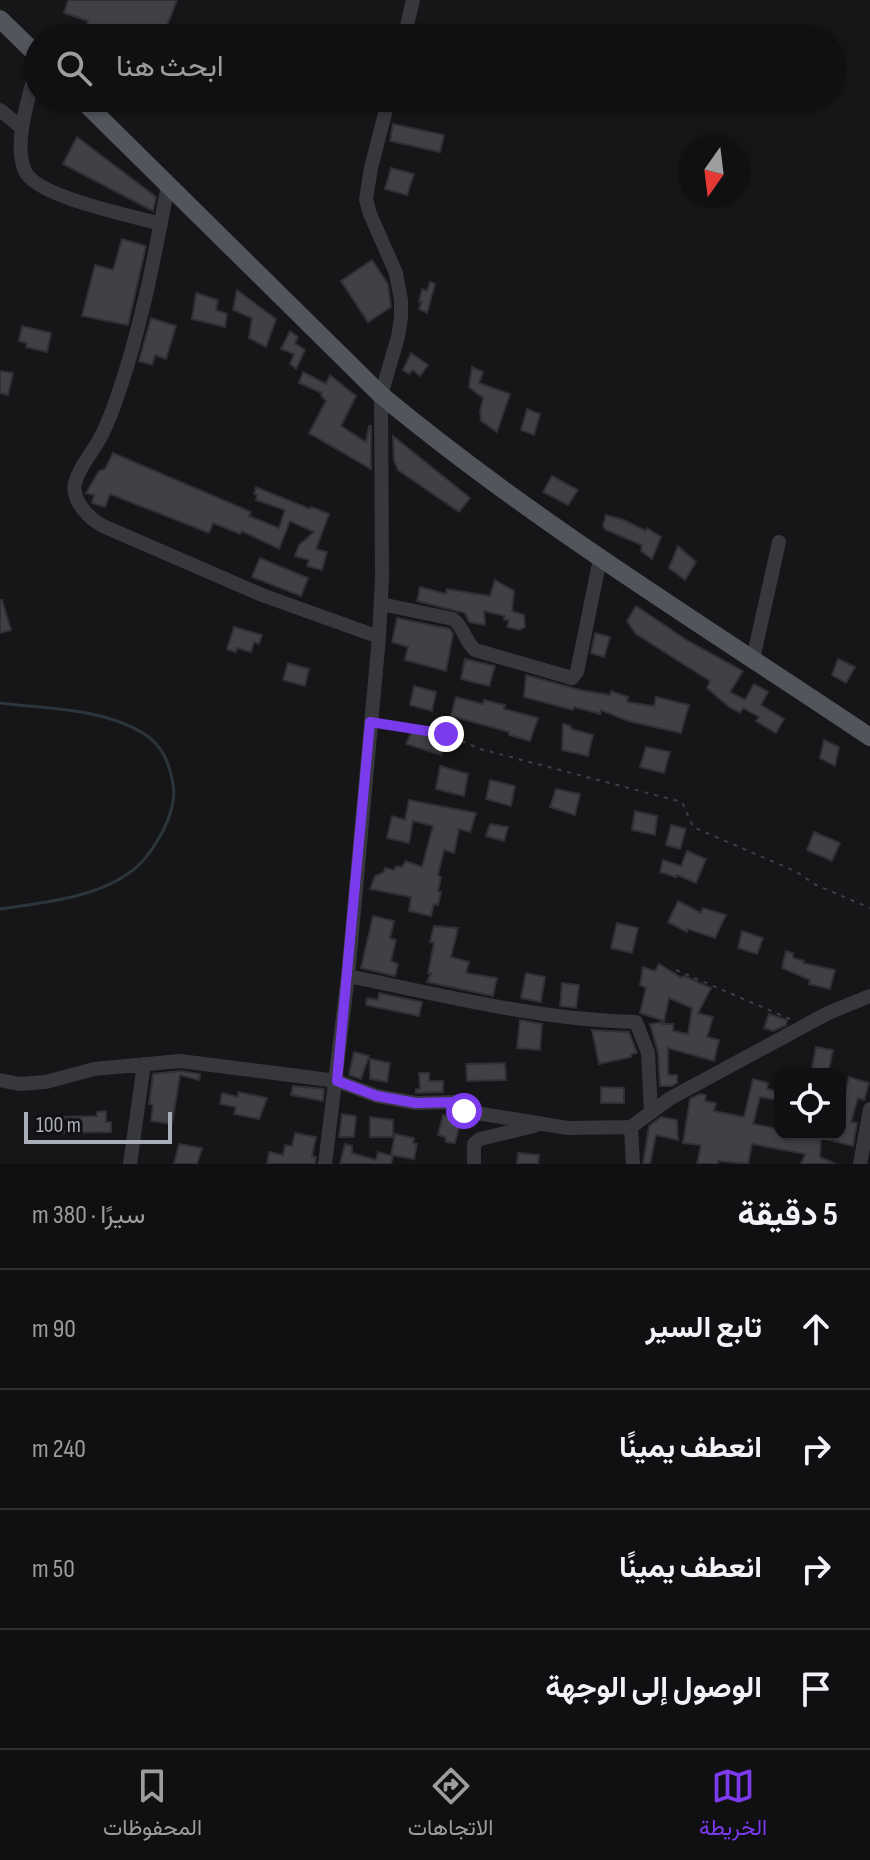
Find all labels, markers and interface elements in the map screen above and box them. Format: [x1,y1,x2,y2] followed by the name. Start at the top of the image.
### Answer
[24,24,846,112] search box
[52,46,96,90] icon: search
[116,49,224,85] text: ابحث هنا
[678,136,750,208] north arrow
[428,716,464,752] route end
[774,1068,846,1140] map controls
[774,1068,846,1140] button: locate
[446,1093,482,1129] route start
[24,1108,172,1144] scale bar
[36,1112,81,1139] text: 100 m
[738,1194,838,1235] text: 5 دقيقة
[32,1200,145,1231] text: سيرًا · 380 m
[794,1307,838,1351] icon: ahead
[645,1310,762,1346] text: تابع السير
[32,1314,76,1345] text: 90 m
[794,1427,838,1471] icon: right
[619,1430,762,1466] text: انعطف يمينًا
[32,1434,86,1465] text: 240 m
[794,1547,838,1591] icon: right
[619,1550,762,1586] text: انعطف يمينًا
[32,1554,75,1585] text: 50 m
[794,1667,838,1711] icon: arrive
[545,1670,762,1706] text: الوصول إلى الوجهة
[103,1764,202,1847] tab: المحفوظات
[408,1764,493,1847] tab: الاتجاهات
[699,1764,767,1847] tab: الخريطة

